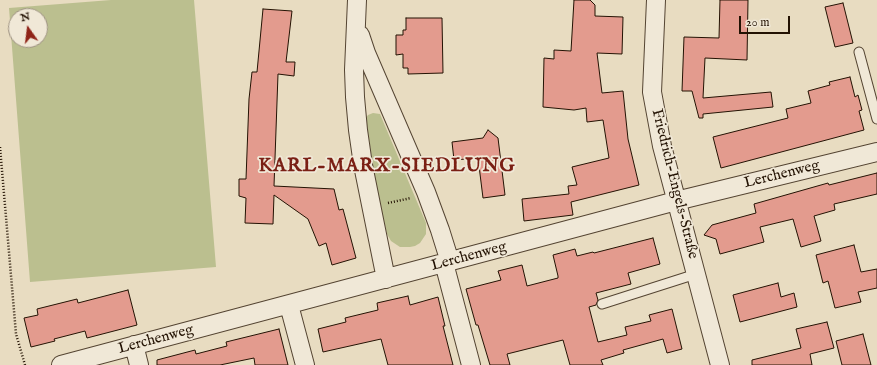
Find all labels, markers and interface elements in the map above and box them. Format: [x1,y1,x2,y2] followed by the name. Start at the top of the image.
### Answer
[8,8,48,48] north arrow
[741,8,792,34] scale bar
[19,9,32,25] text: N
[746,15,769,30] text: 20 m
[647,107,701,261] street label: Friedrich-Engels-Straße
[258,156,516,178] district label: KARL-MARX-SIEDLUNG
[742,157,822,193] street label: Lerchenweg
[429,238,509,276] street label: Lerchenweg
[116,321,196,359] street label: Lerchenweg

